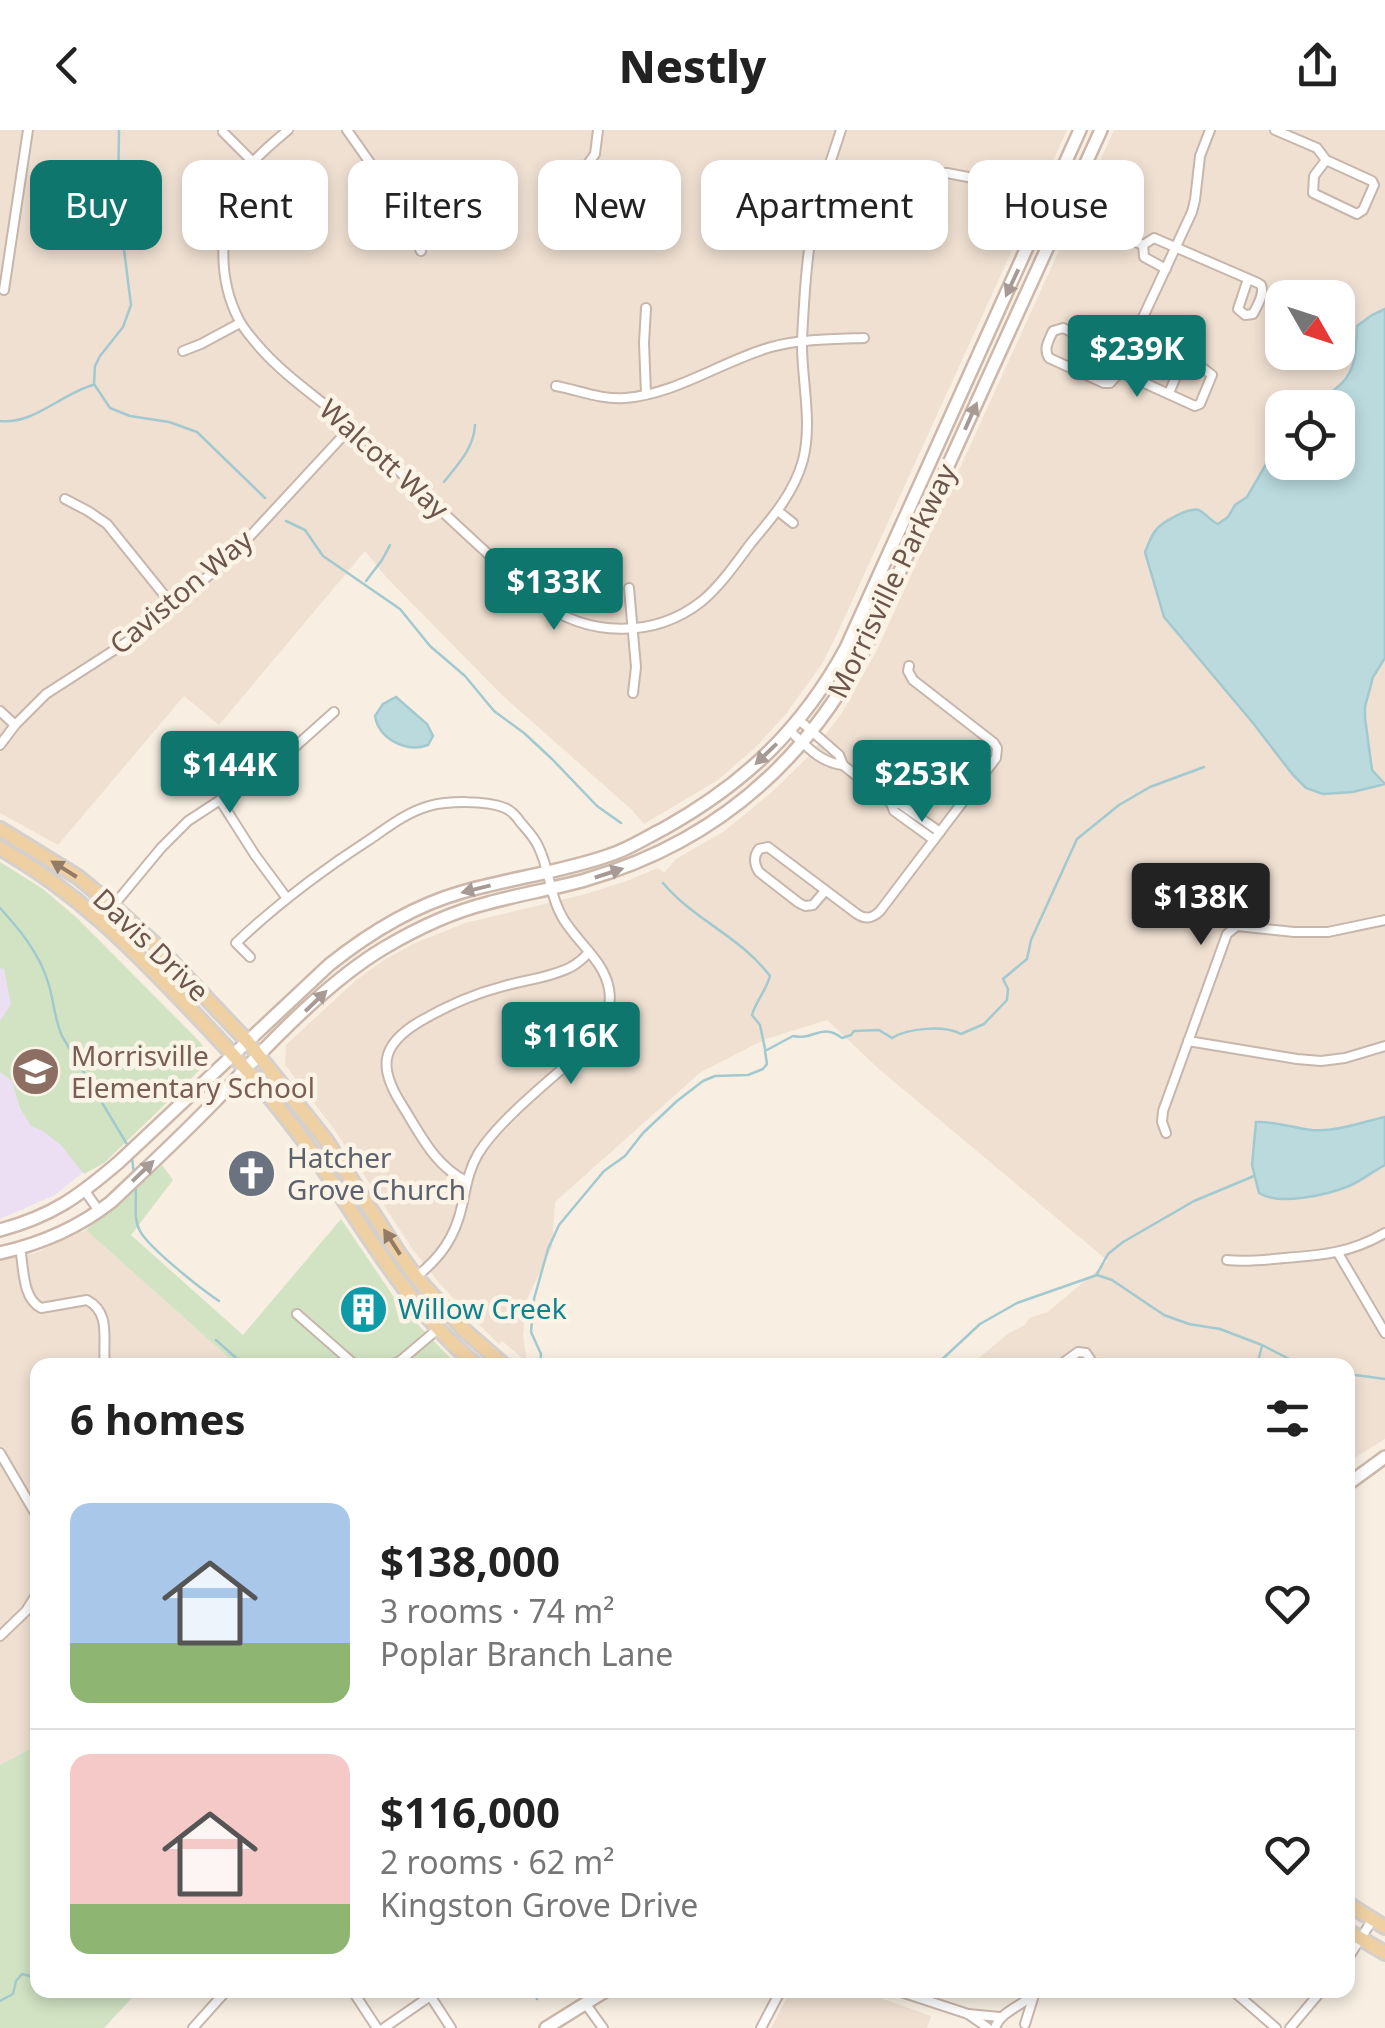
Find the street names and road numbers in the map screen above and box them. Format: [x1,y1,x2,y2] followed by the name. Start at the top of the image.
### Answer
[312,390,458,527] street label: Walcott Way
[818,456,965,704] street label: Morrisville Parkway
[101,520,260,662] street label: Caviston Way
[85,879,218,1009] street label: Davis Drive

